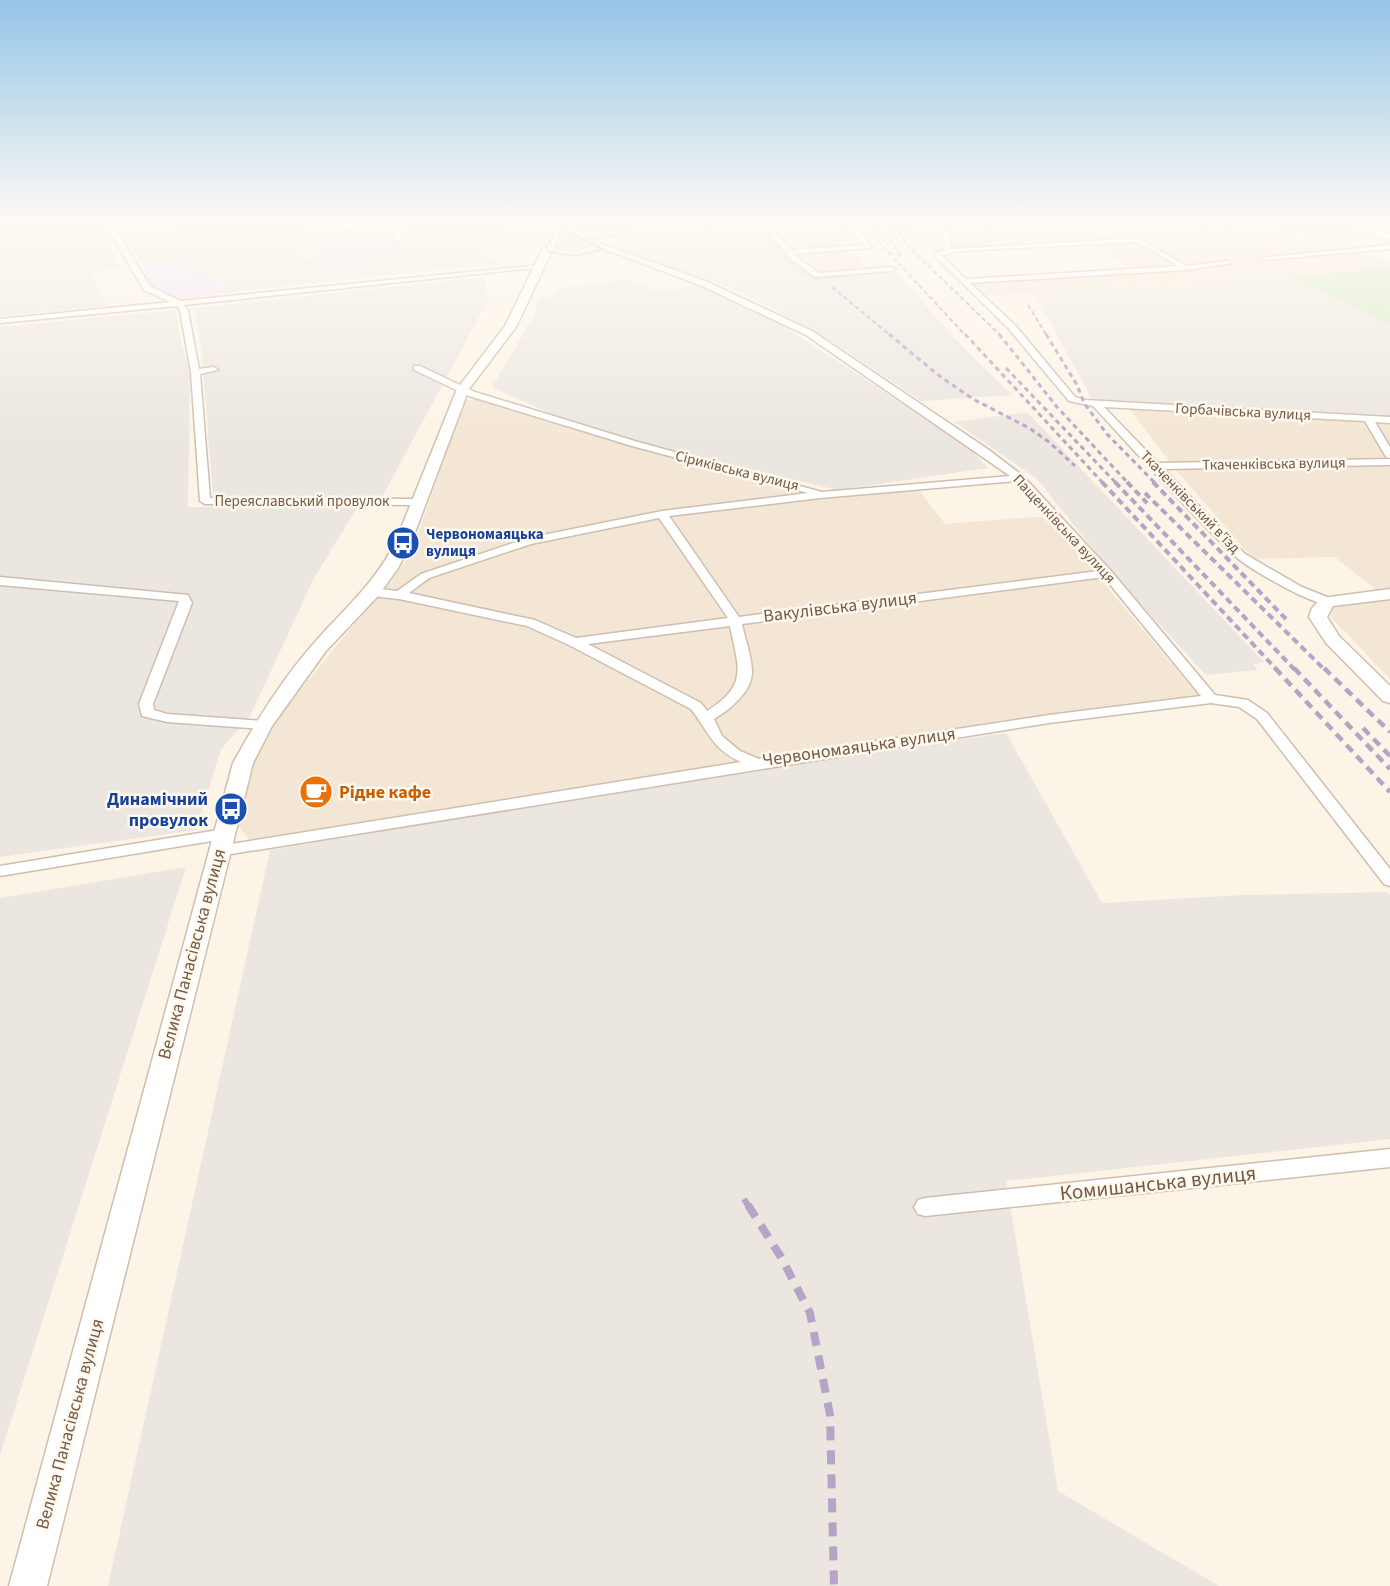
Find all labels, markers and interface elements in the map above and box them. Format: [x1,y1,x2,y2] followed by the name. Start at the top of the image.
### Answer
[1175,398,1311,426] street label: Горбачівська вулиця
[673,445,801,497] street label: Сіриківська вулиця
[1135,446,1245,558] street label: Ткаченківський в'їзд
[1202,452,1346,476] street label: Ткаченківська вулиця
[1008,470,1120,588] street label: Пащенківська вулиця
[214,491,390,512] street label: Переяславський провулок
[426,524,544,562] place label: Червономаяцька вулиця
[385,525,421,561] bus stop icon: Червономаяцька вулиця
[762,585,918,629] street label: Вакулівська вулиця
[761,721,957,773] street label: Червономаяцька вулиця
[298,774,334,810] cafe icon: Рідне кафе
[339,780,431,805] place label: Рідне кафе
[107,787,208,833] place label: Динамічний провулок
[213,791,249,827] bus stop icon: Динамічний провулок
[152,846,232,1062] street label: Велика Панасівська вулиця
[1058,1158,1258,1208] street label: Комишанська вулиця
[30,1316,110,1532] street label: Велика Панасівська вулиця

